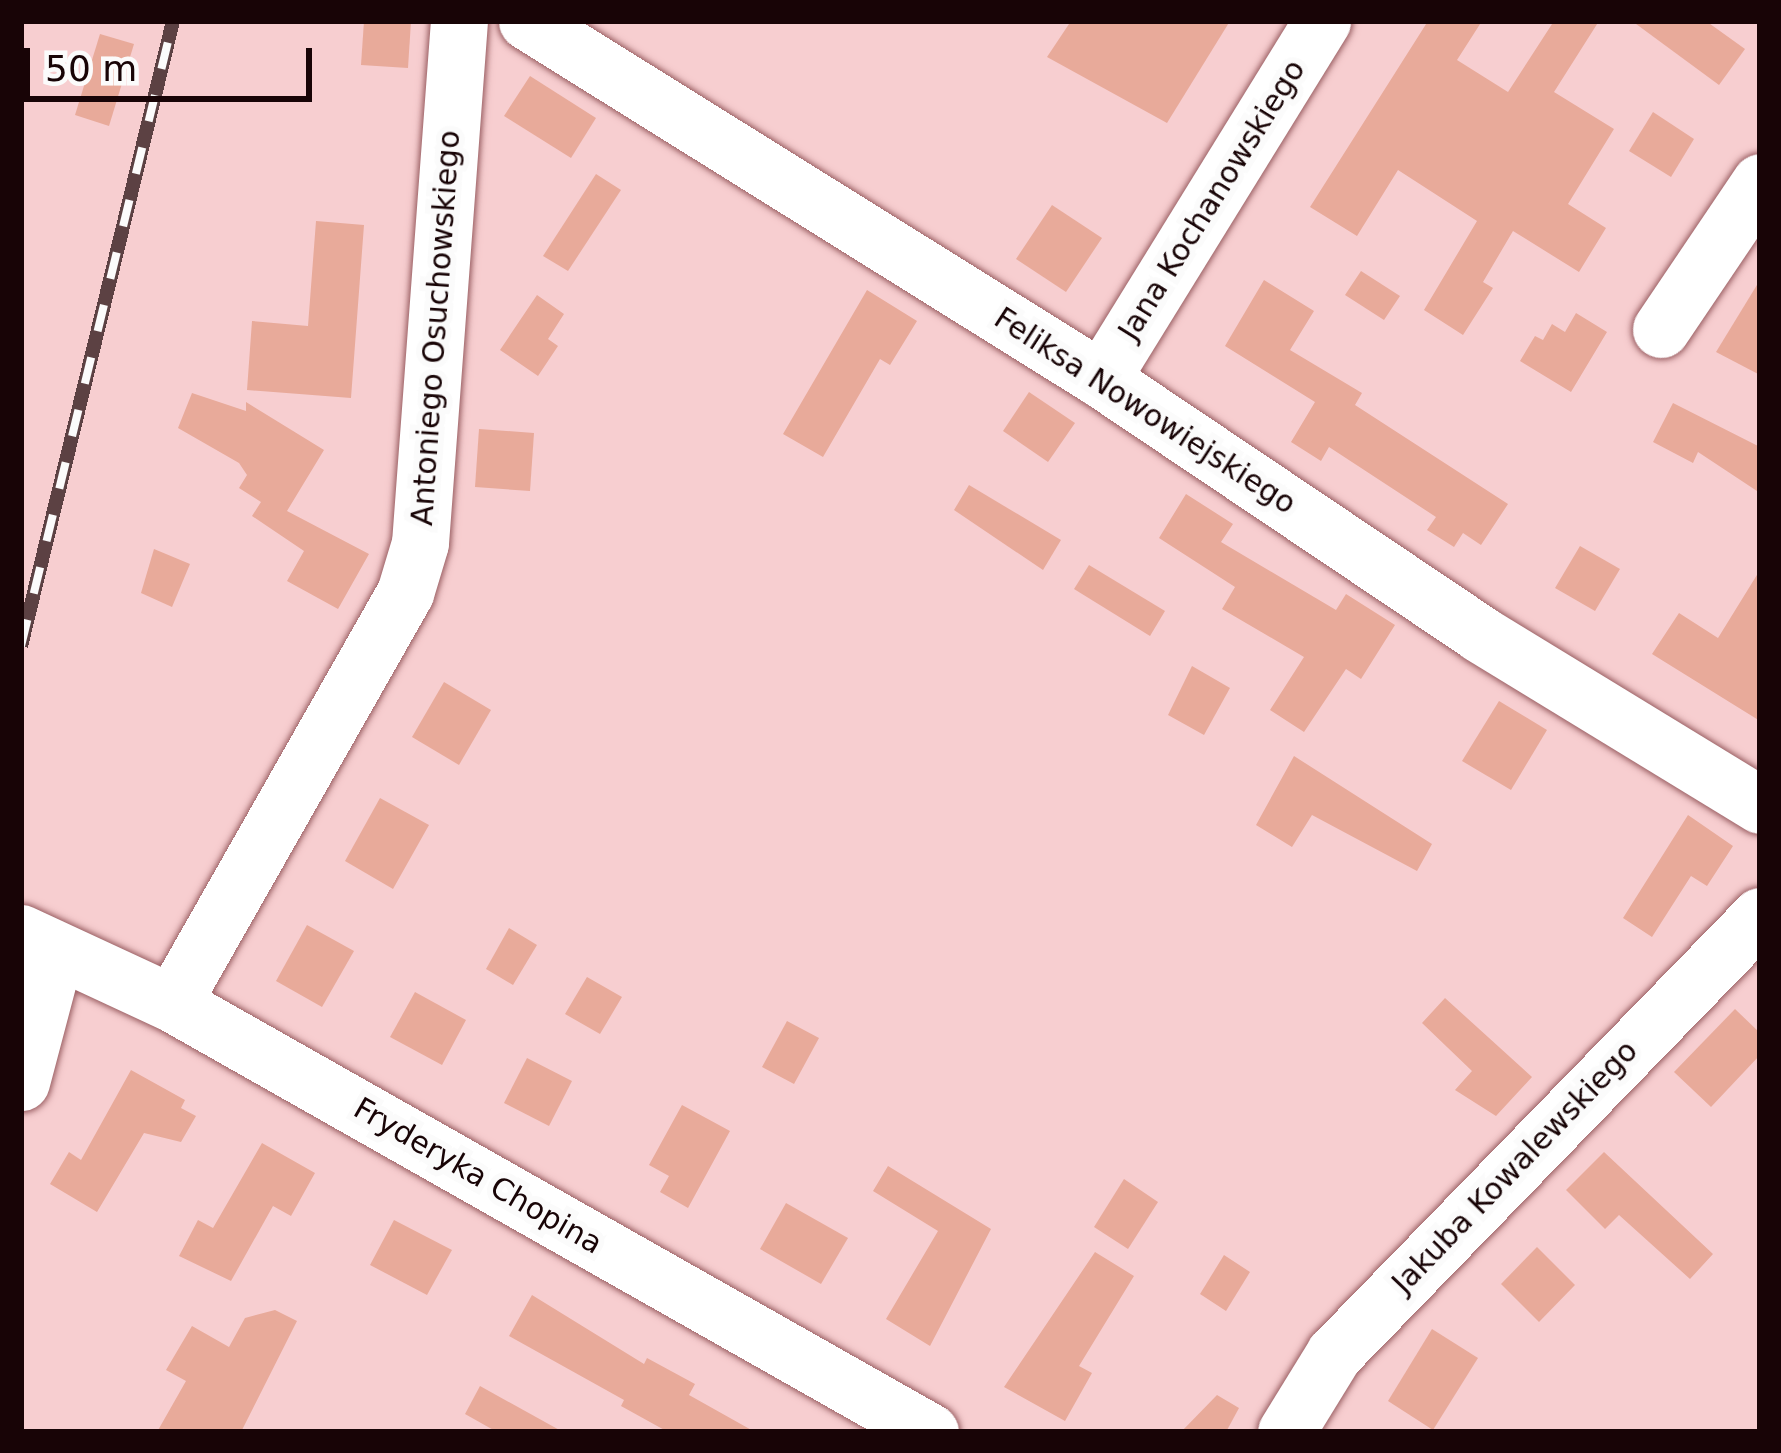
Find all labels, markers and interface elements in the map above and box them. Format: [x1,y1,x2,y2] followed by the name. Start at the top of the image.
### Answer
[30,24,318,98] scale bar
[45,48,137,89] text: 50 m
[1111,53,1313,347] street label: Jana Kochanowskiego
[404,129,468,527] street label: Antoniego Osuchowskiego
[988,300,1302,522] street label: Feliksa Nowowiejskiego
[1385,1033,1645,1301] street label: Jakuba Kowalewskiego
[347,1090,609,1262] street label: Fryderyka Chopina

